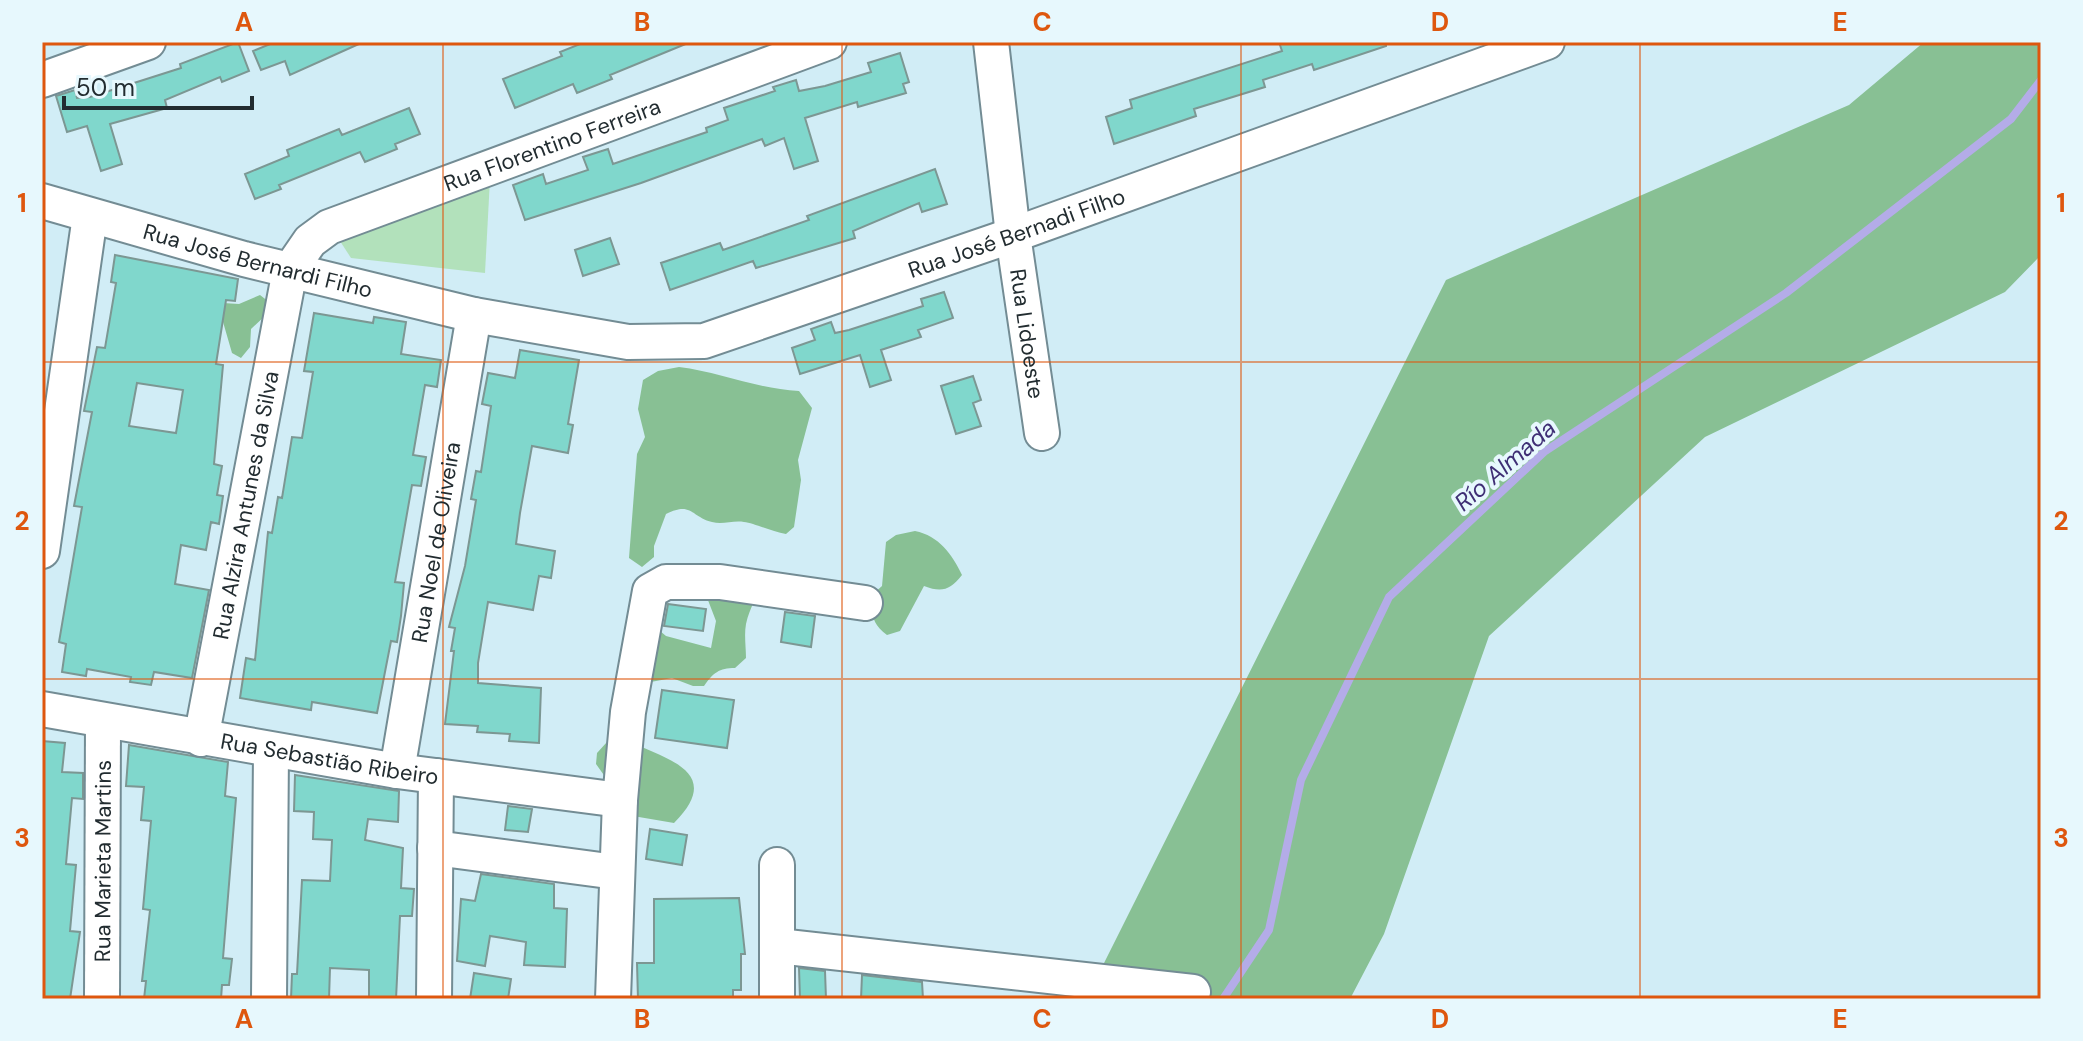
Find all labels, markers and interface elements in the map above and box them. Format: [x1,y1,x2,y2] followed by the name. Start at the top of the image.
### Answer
[235,5,253,39] text: A
[634,5,650,39] text: B
[1032,5,1052,39] text: C
[1431,5,1449,39] text: D
[1832,5,1848,39] text: E
[64,60,252,110] scale bar
[76,72,135,103] text: 50 m
[440,91,665,198] street label: Rua Florentino Ferreira
[904,181,1129,284] street label: Rua José Bernadi Filho
[17,186,27,220] text: 1
[2056,186,2066,220] text: 1
[140,216,375,304] street label: Rua José Bernardi Filho
[1004,267,1051,401] street label: Rua Lidoeste
[206,369,285,642] street label: Rua Alzira Antunes da Silva
[1448,412,1562,518] water label: Río Almada
[404,440,467,645] street label: Rua Noel de Oliveira
[14,504,30,538] text: 2
[2053,504,2069,538] text: 2
[219,726,440,791] street label: Rua Sebastião Ribeiro
[88,760,117,962] street label: Rua Marieta Martins
[14,821,30,855] text: 3
[2053,821,2069,855] text: 3
[235,1002,253,1036] text: A
[634,1002,650,1036] text: B
[1032,1002,1052,1036] text: C
[1431,1002,1449,1036] text: D
[1832,1002,1848,1036] text: E

